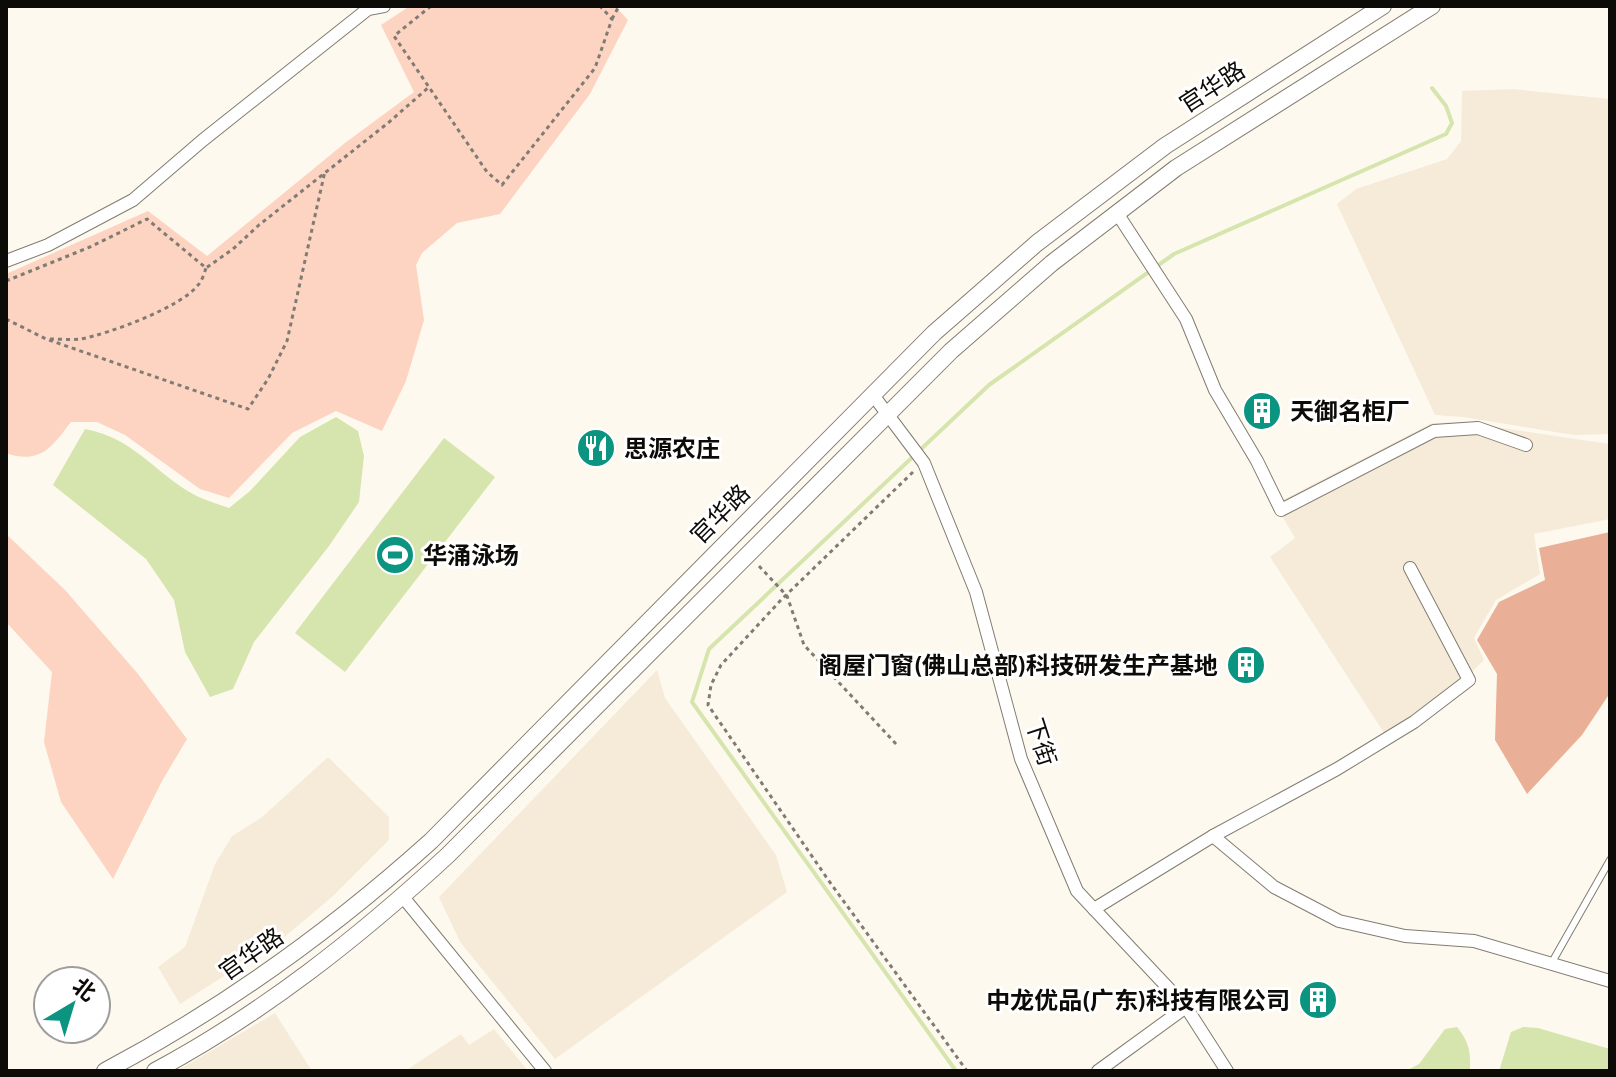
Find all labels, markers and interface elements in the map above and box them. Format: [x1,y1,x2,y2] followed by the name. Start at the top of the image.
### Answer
[1174,55,1250,119] street label: 官华路
[1241,390,1283,432] building icon: 天御名柜厂
[1290,397,1410,426] place label: 天御名柜厂
[575,427,617,469] restaurant icon: 思源农庄
[624,434,720,463] place label: 思源农庄
[684,478,756,550] street label: 官华路
[374,534,416,576] sports icon: 华涌泳场
[423,541,519,570] place label: 华涌泳场
[1225,644,1267,686] building icon: 阁屋门窗(佛山总部)科技研发生产基地
[818,651,1218,680] place label: 阁屋门窗(佛山总部)科技研发生产基地
[1020,715,1062,769] street label: 下街
[213,921,289,987] street label: 官华路
[32,965,112,1045] north arrow
[67,972,101,1007] text: 北
[1297,979,1339,1021] building icon: 中龙优品(广东)科技有限公司
[986,986,1290,1015] place label: 中龙优品(广东)科技有限公司

